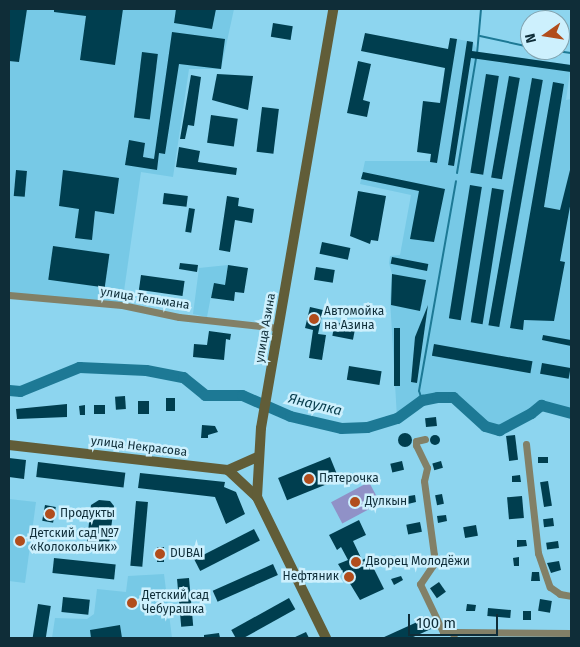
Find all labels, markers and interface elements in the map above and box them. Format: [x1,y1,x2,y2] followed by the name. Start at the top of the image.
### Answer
[520,10,570,60] north arrow
[522,32,540,45] text: N
[99,285,191,313] street label: улица Тельмана
[253,292,279,364] street label: улица Азина
[324,305,384,333] place label: Автомойка на Азина
[308,313,320,325] marker: Автомойка на Азина
[287,390,343,420] water label: Янаулка
[90,434,188,460] street label: улица Некрасова
[319,472,379,486] place label: Пятерочка
[303,473,315,485] marker: Пятерочка
[365,495,407,509] place label: Дулкын
[349,496,361,508] marker: Дулкын
[60,507,115,521] place label: Продукты
[44,508,56,520] marker: Продукты
[30,527,119,555] place label: Детский сад №7 «Колокольчик»
[14,535,26,547] marker: Детский сад №7 «Колокольчик»
[170,547,203,561] place label: DUBAI
[154,548,166,560] marker: DUBAI
[366,555,470,569] place label: Дворец Молодёжи
[350,556,362,568] marker: Дворец Молодёжи
[282,570,339,584] place label: Нефтяник
[343,571,355,583] marker: Нефтяник
[142,589,209,617] place label: Детский сад Чебурашка
[126,597,138,609] marker: Детский сад Чебурашка
[410,604,500,636] scale bar
[416,614,456,632] text: 100 m

